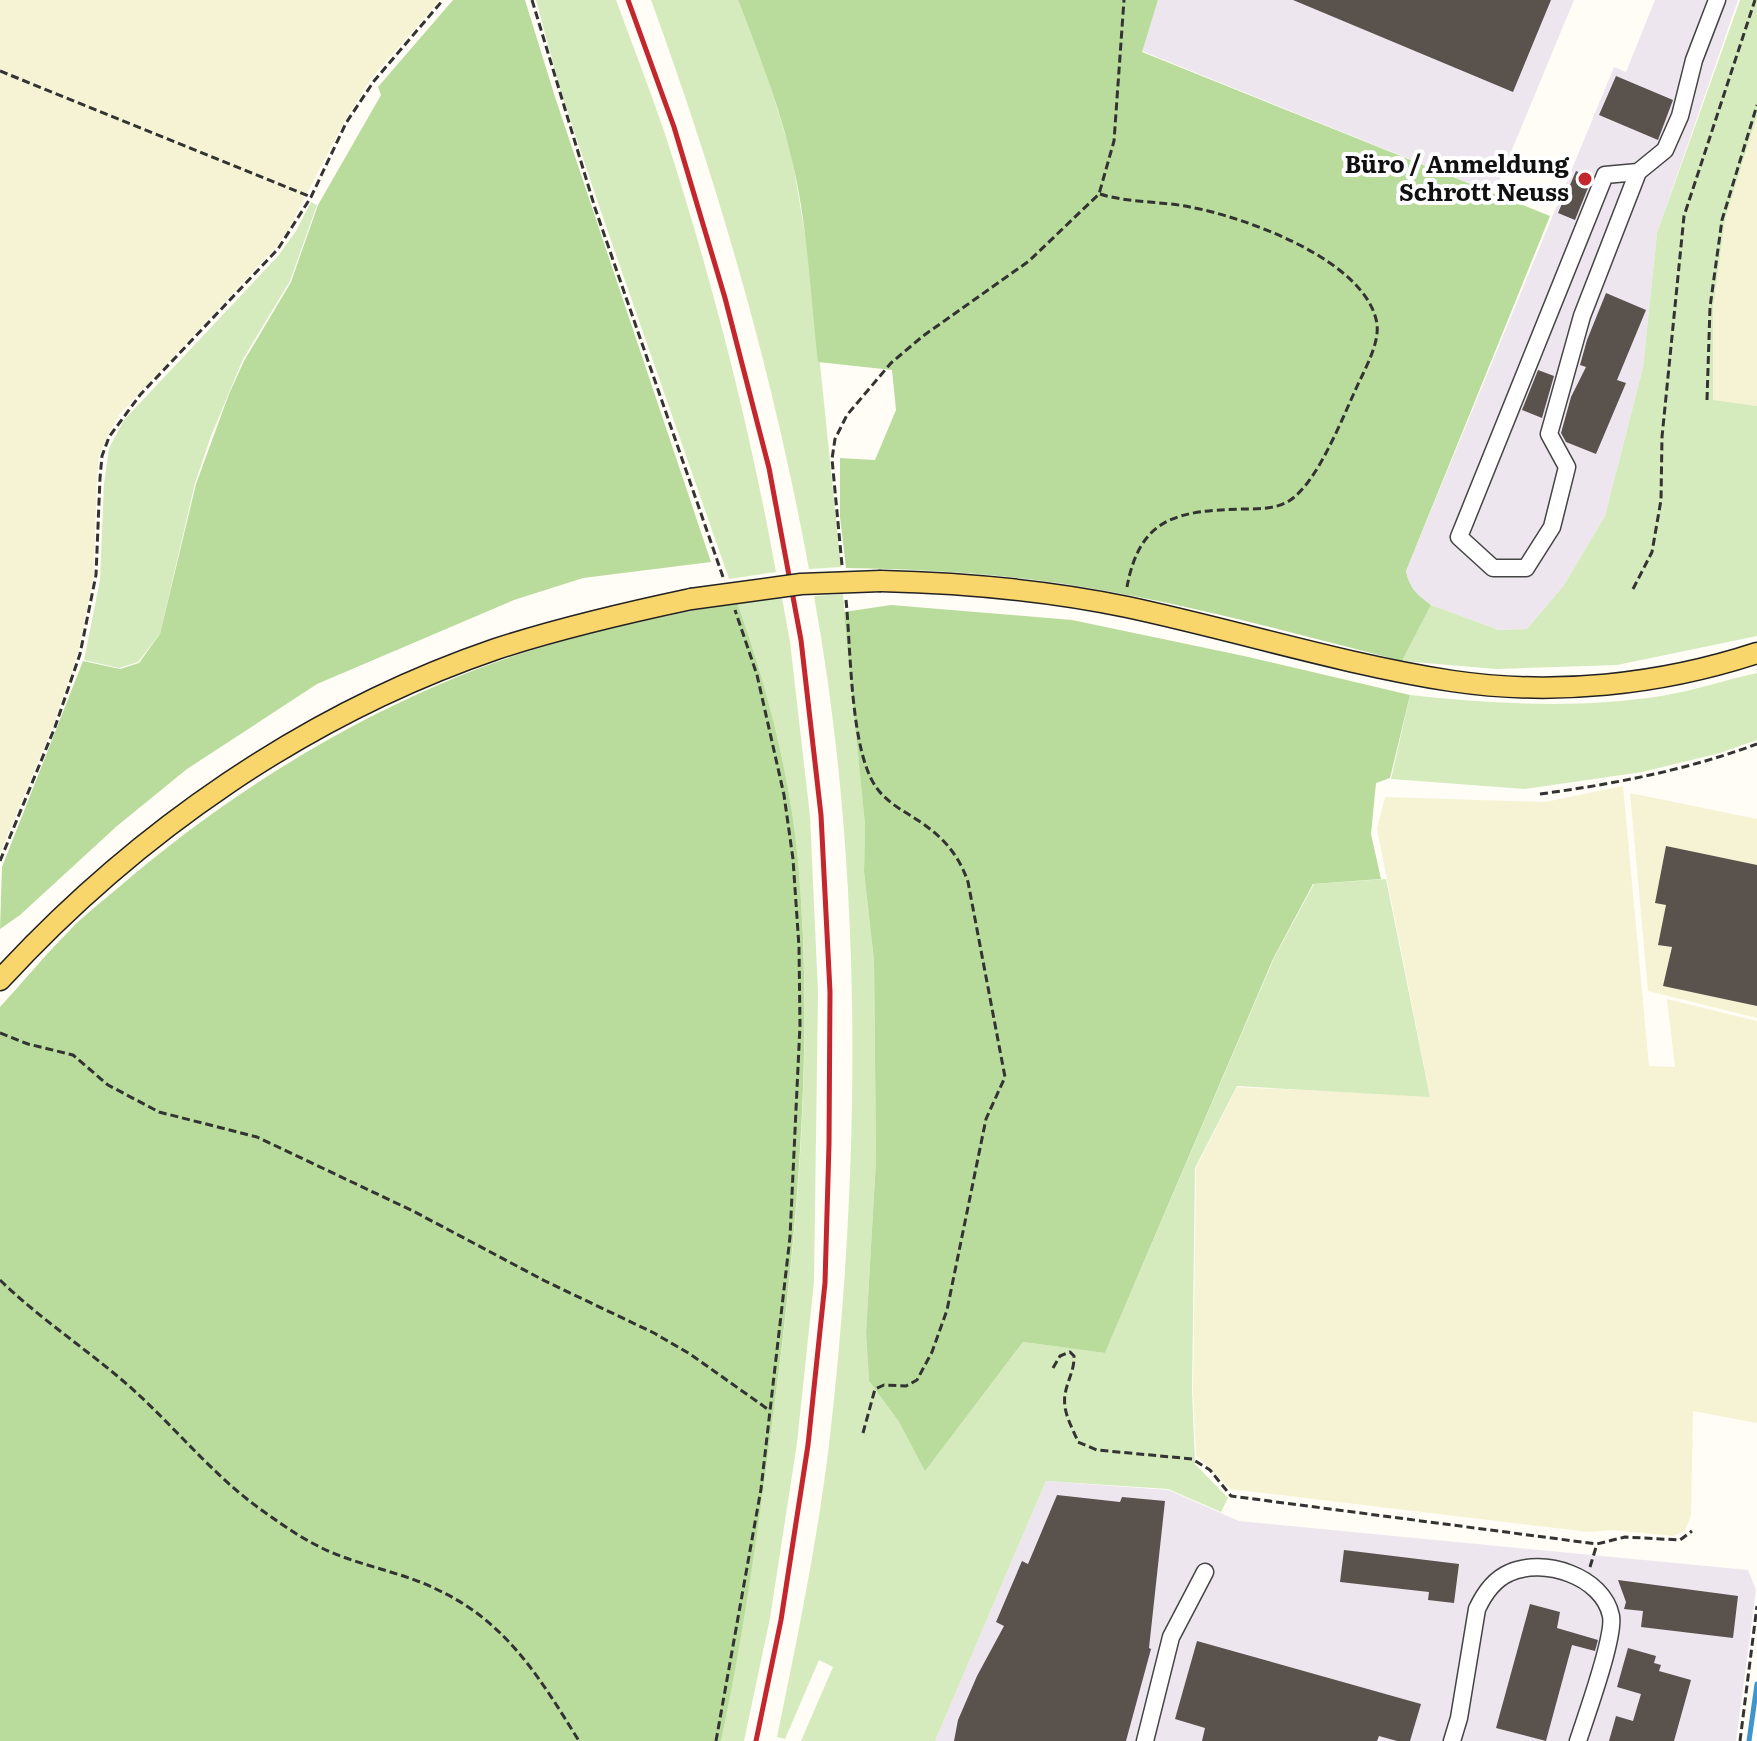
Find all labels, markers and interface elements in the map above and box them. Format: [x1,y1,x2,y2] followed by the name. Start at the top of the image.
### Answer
[1344,145,1569,208] place label: Büro / Anmeldung Schrott Neuss
[1576,170,1594,188] marker: Büro / Anmeldung Schrott Neuss

